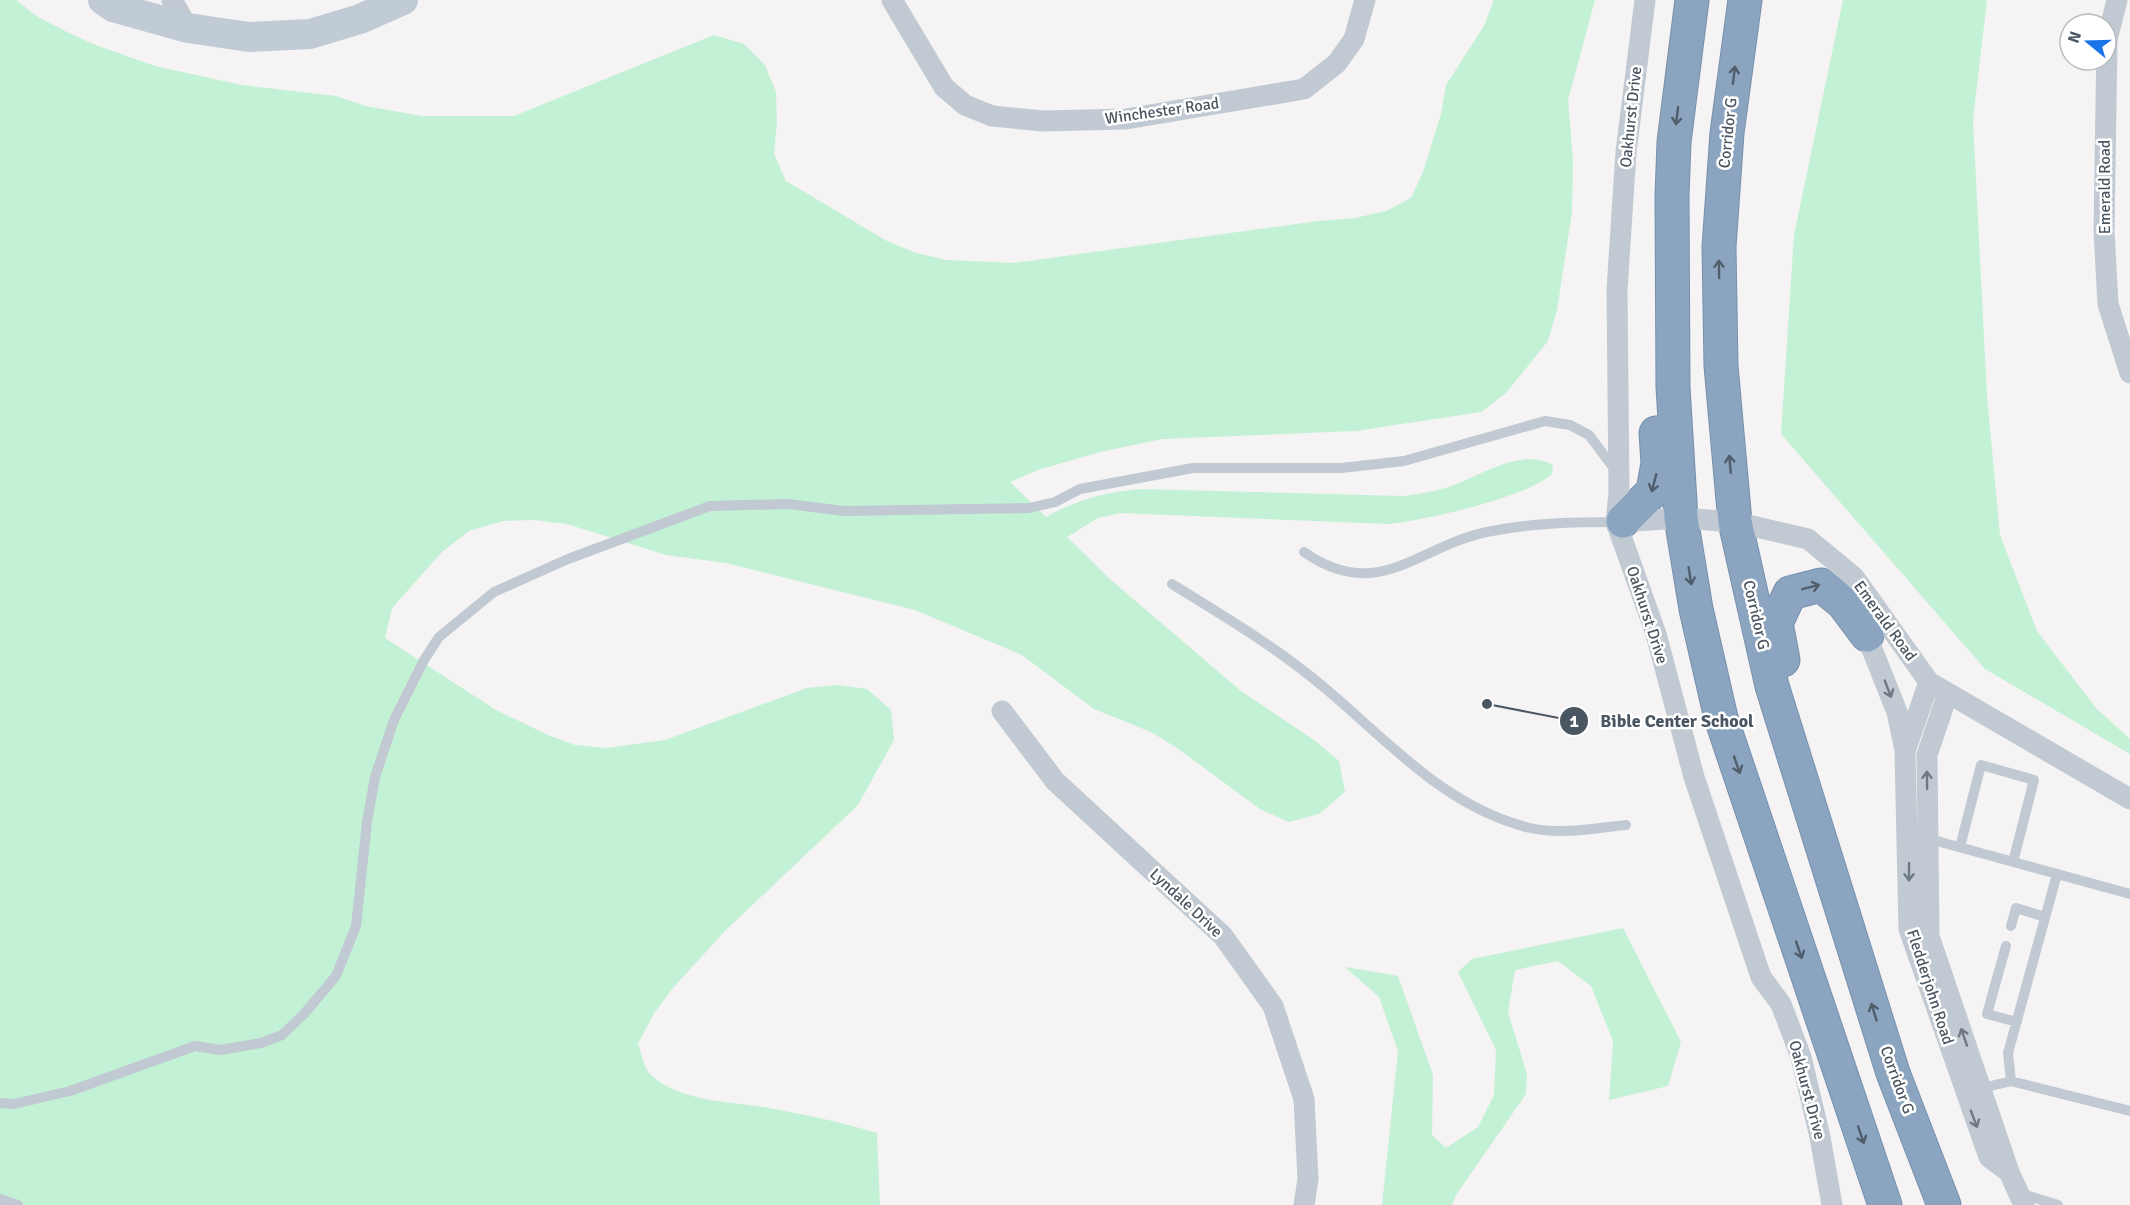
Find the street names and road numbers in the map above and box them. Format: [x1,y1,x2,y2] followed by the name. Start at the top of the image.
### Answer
[1616,65,1646,169] street label: Oakhurst Drive
[1104,93,1220,129] street label: Winchester Road
[1714,97,1742,169] street label: Corridor G
[2095,140,2115,234] street label: Emerald Road
[1622,564,1672,666] street label: Oakhurst Drive
[1849,577,1921,665] street label: Emerald Road
[1738,578,1774,652] street label: Corridor G
[1145,864,1227,942] street label: Lyndale Drive
[1902,927,1958,1047] street label: Fledderjohn Road
[1784,1038,1830,1142] street label: Oakhurst Drive
[1876,1043,1918,1117] street label: Corridor G

